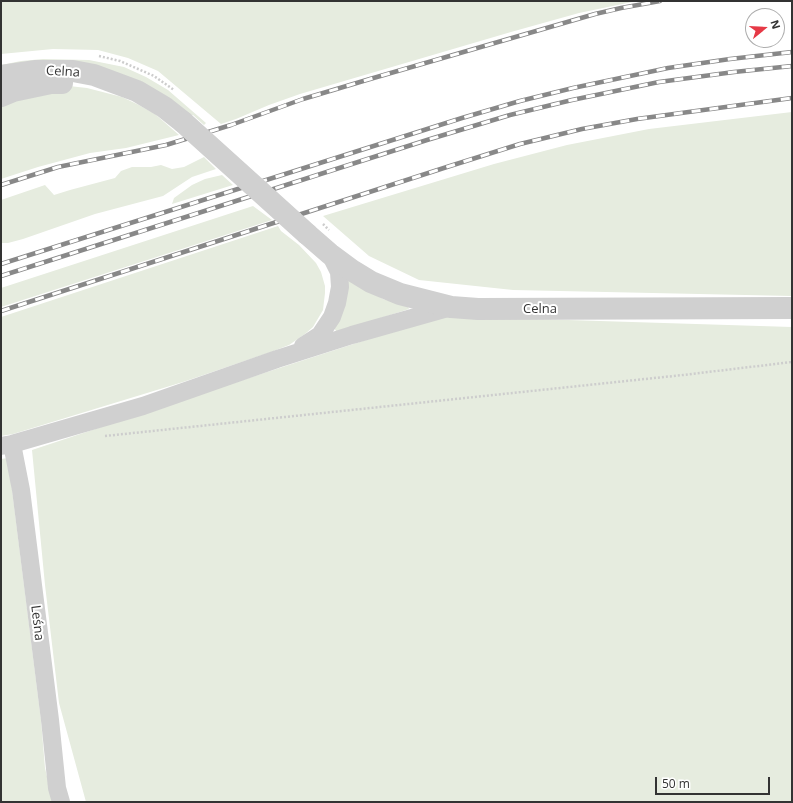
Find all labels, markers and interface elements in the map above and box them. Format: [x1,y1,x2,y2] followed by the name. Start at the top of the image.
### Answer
[745,8,785,48] north arrow
[767,18,784,31] text: N
[46,63,80,81] street label: Celna
[523,301,557,317] street label: Celna
[27,604,47,642] street label: Leśna
[657,769,772,795] scale bar
[662,775,690,792] text: 50 m

